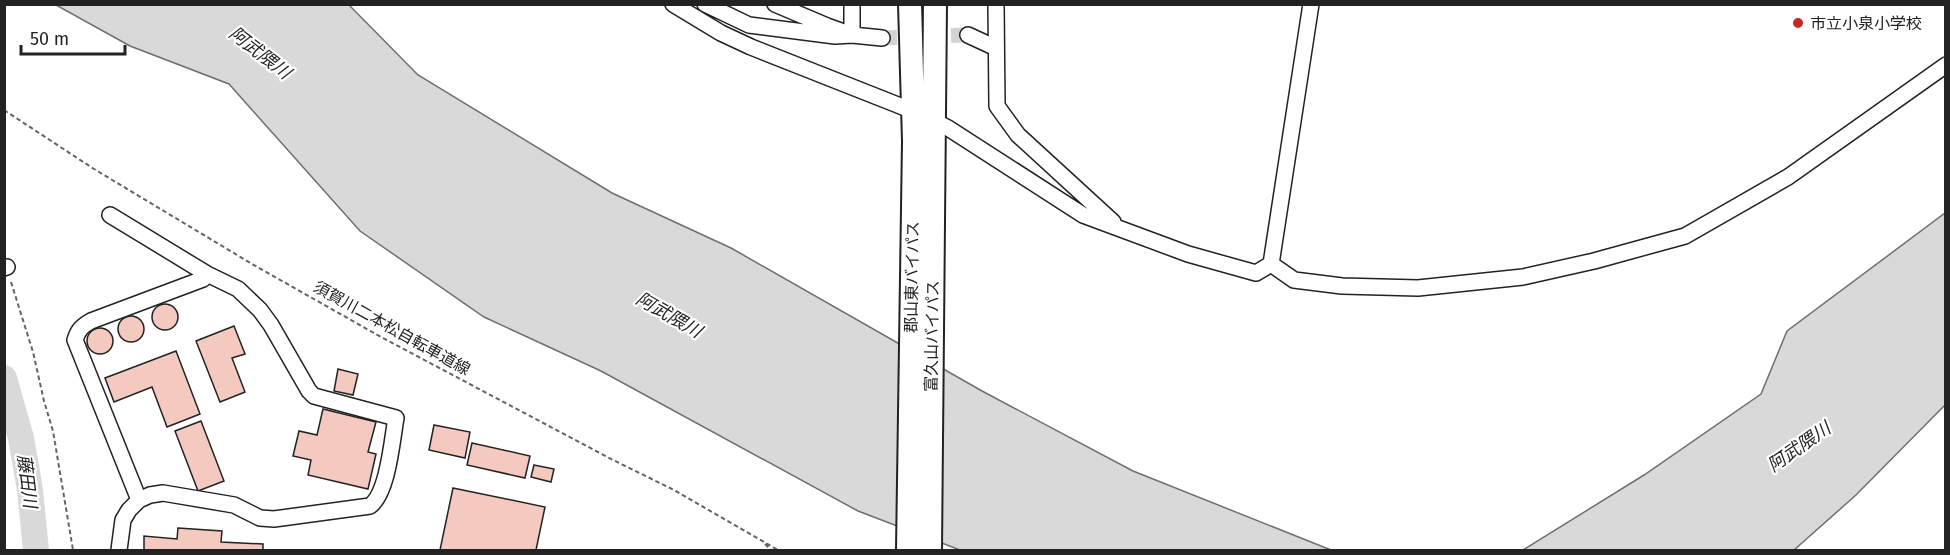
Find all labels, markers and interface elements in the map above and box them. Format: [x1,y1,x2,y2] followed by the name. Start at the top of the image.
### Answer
[1810,14,1922,33] place label: 市立小泉小学校
[1791,16,1805,30] marker: 市立小泉小学校
[21,18,124,56] scale bar
[225,22,297,85] water label: 阿武隈川
[30,28,69,50] text: 50 m
[902,221,922,333] street label: 郡山東バイパス
[310,277,474,379] street label: 須賀川二本松自転車道線
[922,280,942,392] street label: 富久山バイパス
[632,287,707,344] water label: 阿武隈川
[1763,416,1836,477] water label: 阿武隈川
[13,453,41,511] water label: 藤田川

